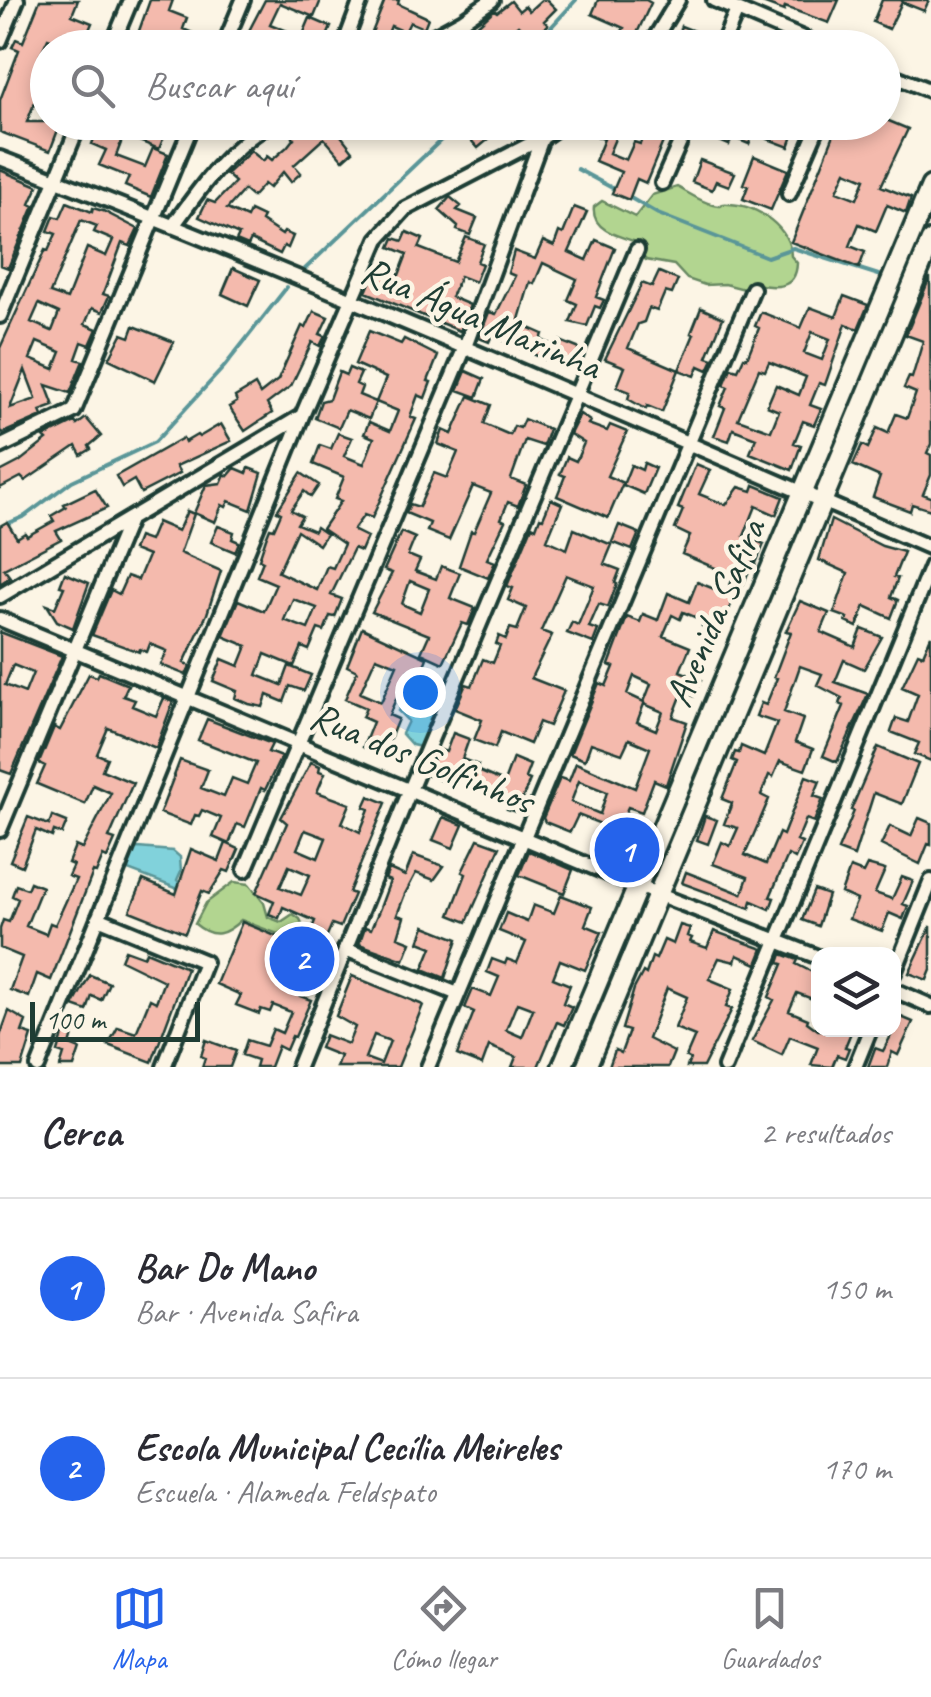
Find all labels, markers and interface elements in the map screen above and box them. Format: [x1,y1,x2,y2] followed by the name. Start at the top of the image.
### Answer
[30,30,901,140] search box
[65,58,120,113] icon: search
[145,62,294,109] text: Buscar aquí
[354,245,611,392] street label: Rua Água Marinha
[653,509,778,714] street label: Avenida Safira
[395,667,446,718] your location
[303,691,544,827] street label: Rua dos Golfinhos
[594,812,660,888] pin: 1
[270,922,334,996] pin: 2
[811,947,901,1037] map controls
[811,947,901,1037] button: layers
[30,997,200,1042] scale bar
[45,1002,105,1037] text: 100 m
[40,1106,122,1159] text: Cerca
[760,1112,891,1153] text: 2 resultados
[135,1244,315,1291] text: Bar Do Mano
[65,1268,80,1309] text: 1
[822,1268,891,1309] text: 150 m
[135,1291,358,1332] text: Bar · Avenida Safira
[135,1424,559,1471] text: Escola Municipal Cecília Meireles
[65,1448,80,1489] text: 2
[822,1448,891,1489] text: 170 m
[135,1471,436,1512] text: Escuela · Alameda Feldspato
[112,1581,167,1676] tab: Mapa
[391,1581,497,1676] tab: Cómo llegar
[721,1581,819,1676] tab: Guardados

